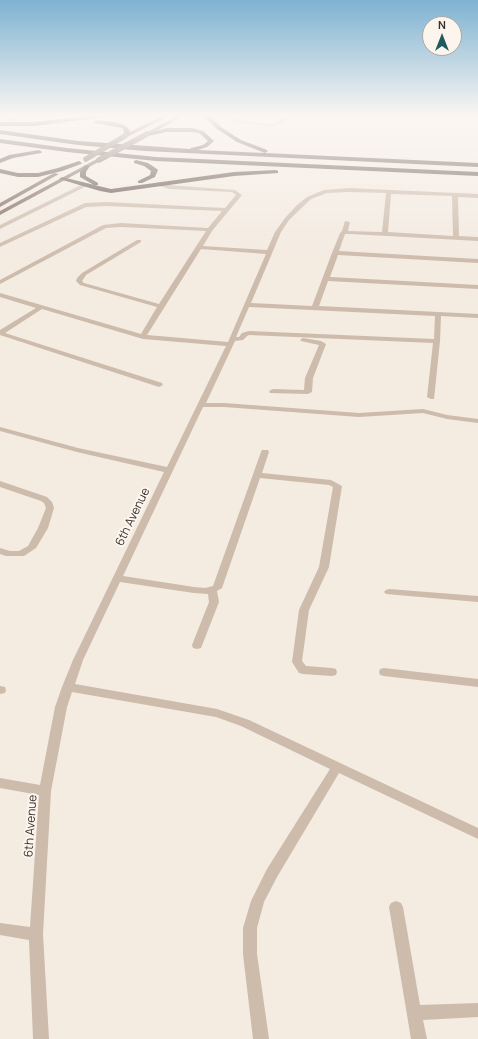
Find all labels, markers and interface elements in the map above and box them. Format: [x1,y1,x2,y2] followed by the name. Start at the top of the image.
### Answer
[422,16,462,56] north arrow
[438,17,446,32] text: N
[113,486,153,548] street label: 6th Avenue
[22,794,40,858] street label: 6th Avenue

